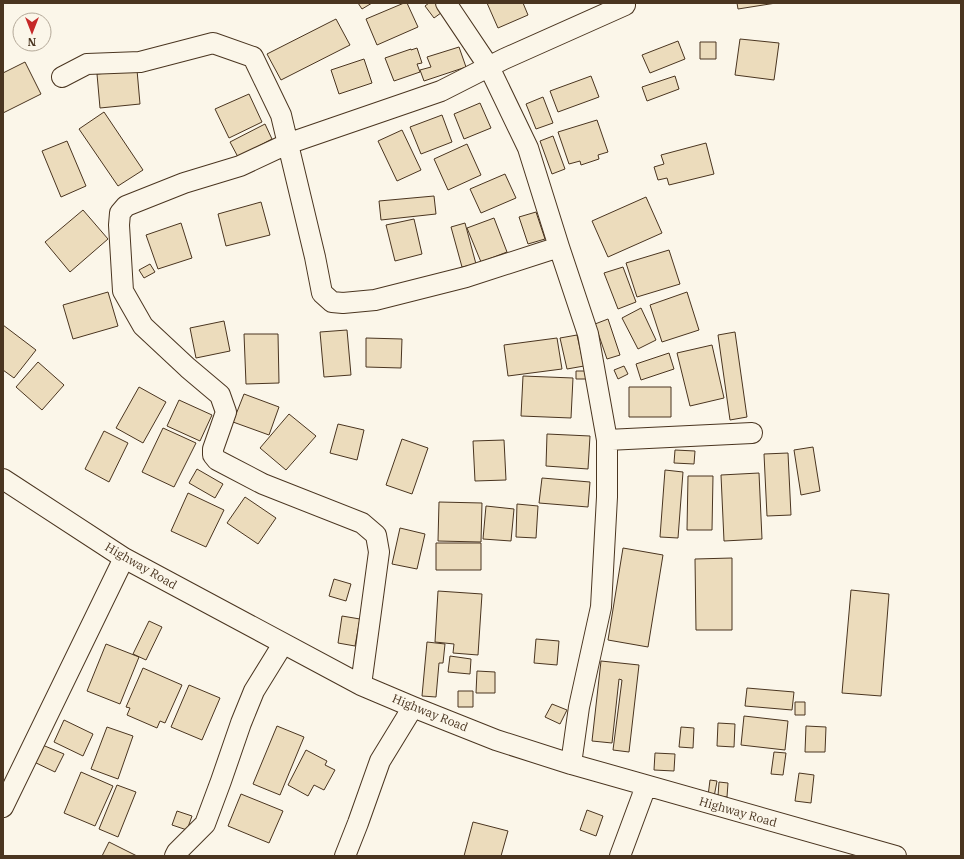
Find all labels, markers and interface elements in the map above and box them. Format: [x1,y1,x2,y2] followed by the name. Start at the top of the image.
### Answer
[12,12,52,52] north arrow
[27,35,36,49] text: N
[103,539,180,592] street label: Highway Road
[390,690,470,735] street label: Highway Road
[697,793,779,830] street label: Highway Road

